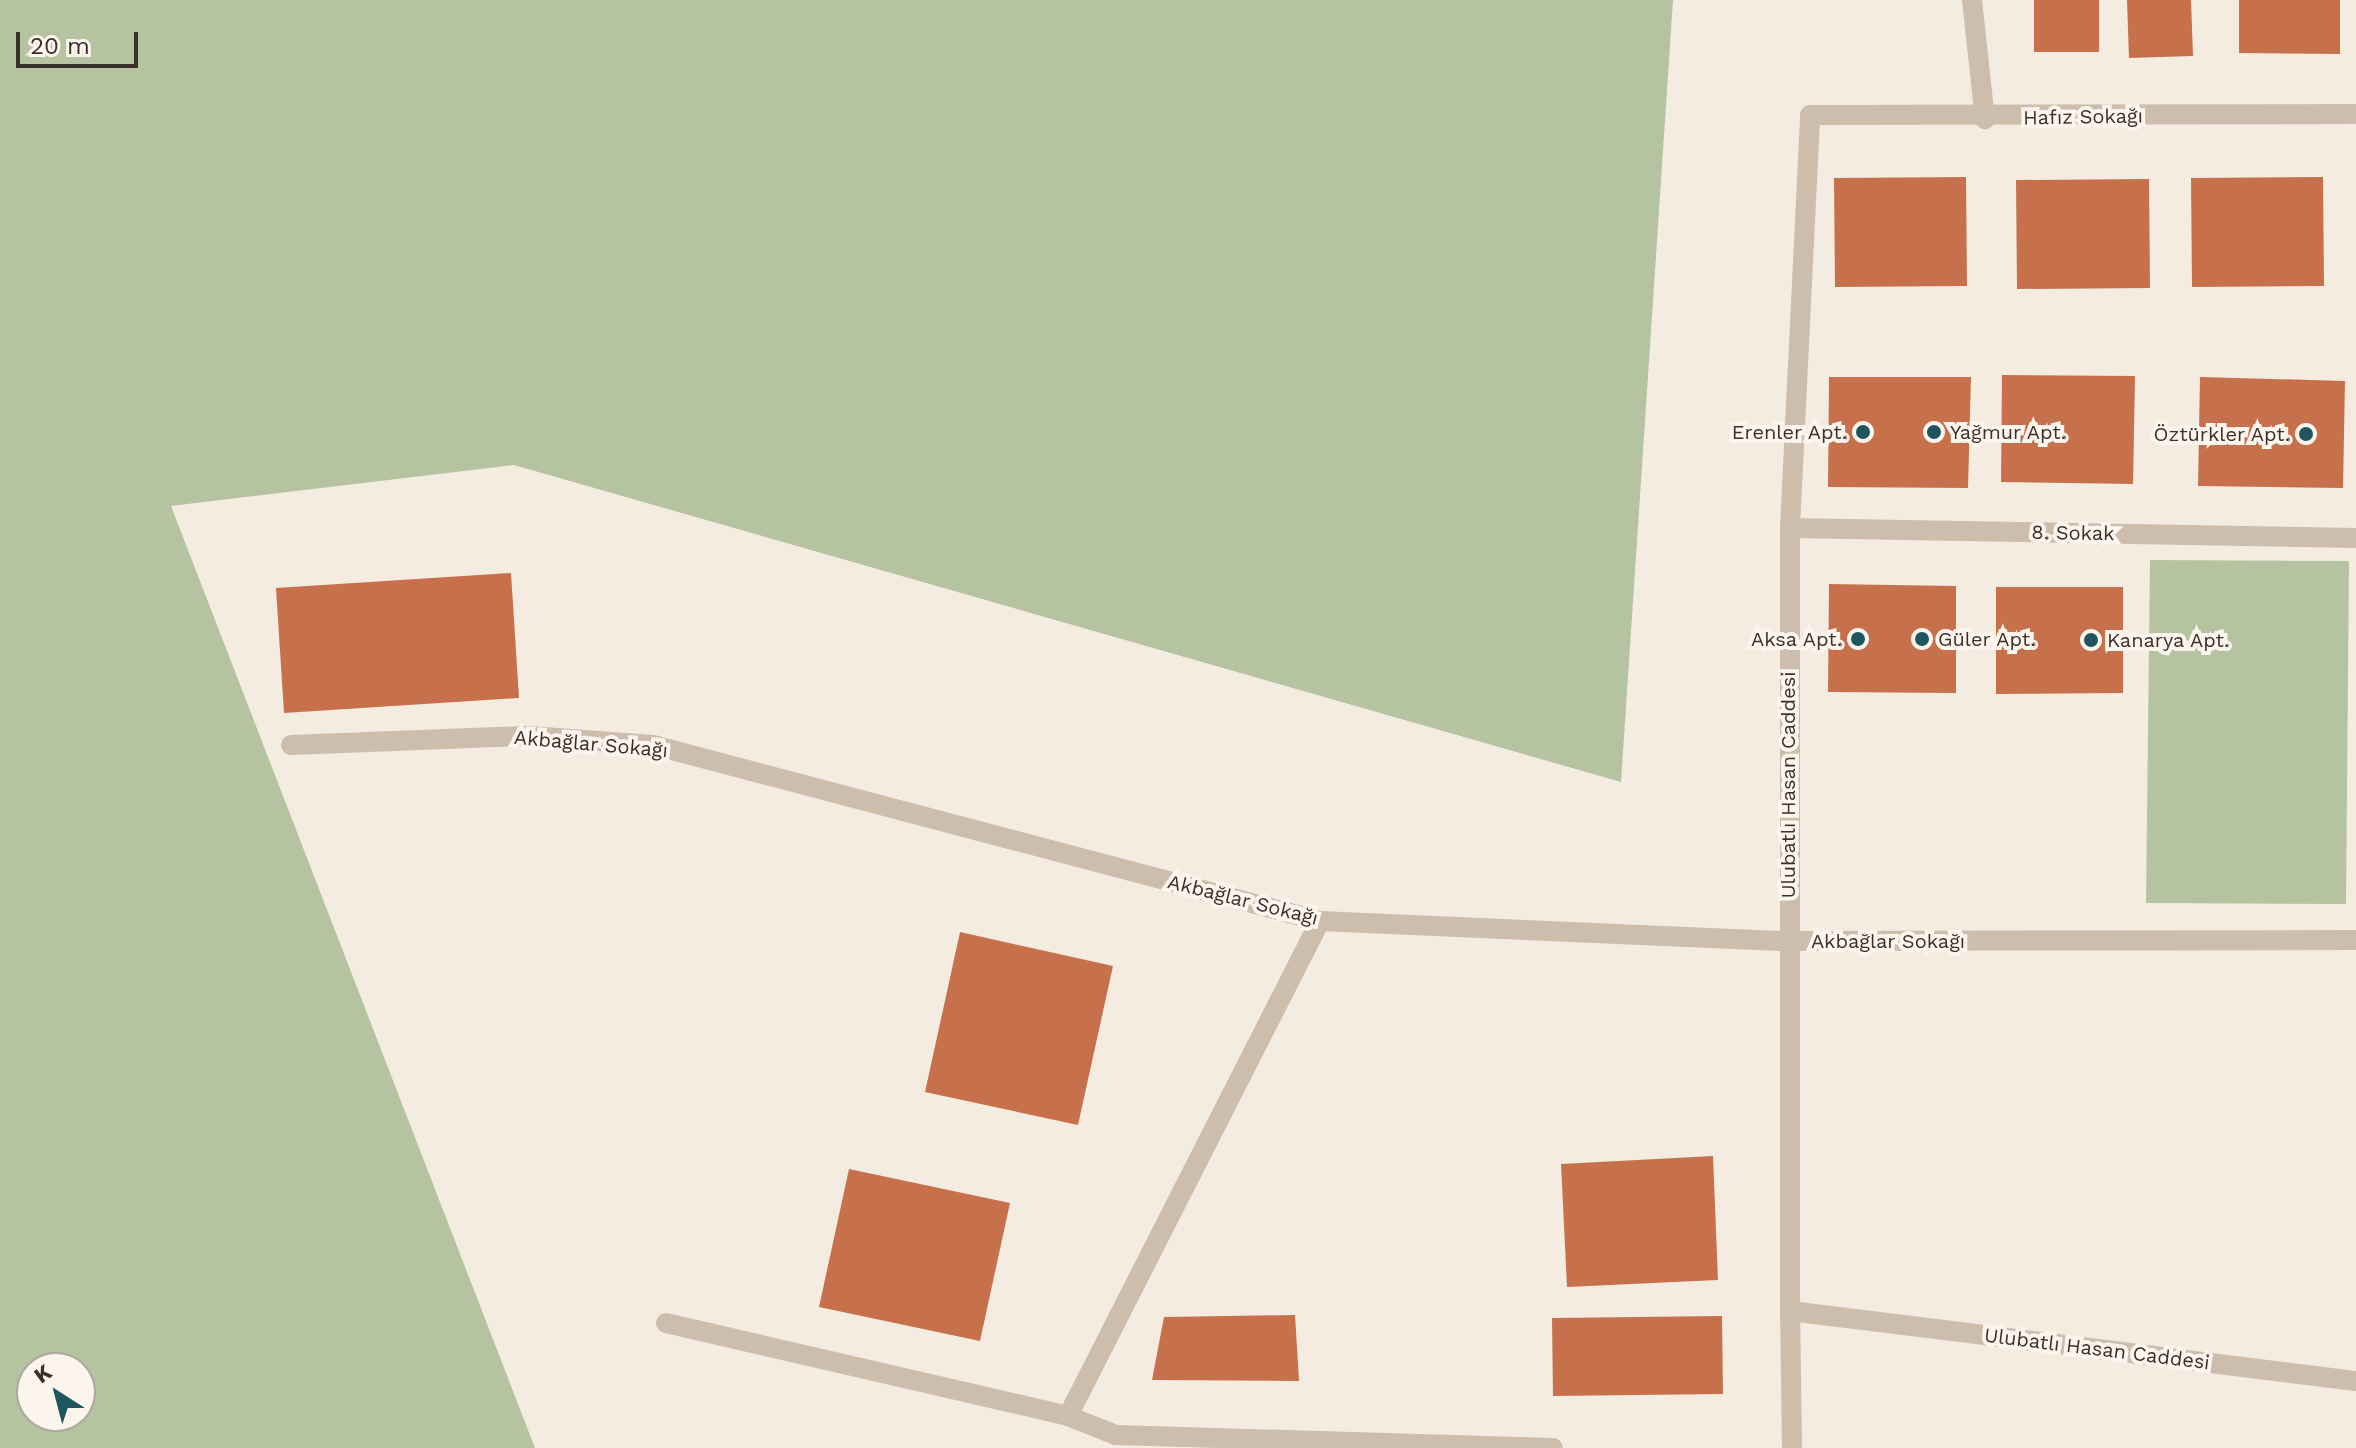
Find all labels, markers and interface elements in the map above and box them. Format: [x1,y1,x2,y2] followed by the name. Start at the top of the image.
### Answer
[20,16,142,66] scale bar
[30,32,90,60] text: 20 m
[2023,104,2143,130] street label: Hafız Sokağı
[1731,420,1847,444] place label: Erenler Apt.
[1950,420,2067,444] place label: Yağmur Apt.
[2152,422,2290,446] place label: Öztürkler Apt.
[1854,423,1872,441] marker: Erenler Apt.
[1925,423,1943,441] marker: Yağmur Apt.
[2297,425,2315,443] marker: Öztürkler Apt.
[2031,520,2115,546] street label: 8. Sokak
[1750,627,1842,651] place label: Aksa Apt.
[1938,627,2037,651] place label: Güler Apt.
[2107,628,2230,652] place label: Kanarya Apt.
[1849,630,1867,648] marker: Aksa Apt.
[1913,630,1931,648] marker: Güler Apt.
[2082,631,2100,649] marker: Kanarya Apt.
[1776,671,1800,899] street label: Ulubatlı Hasan Caddesi
[513,725,669,763] street label: Akbağlar Sokağı
[1165,870,1321,930] street label: Akbağlar Sokağı
[1811,929,1965,953] street label: Akbağlar Sokağı
[1983,1323,2211,1375] street label: Ulubatlı Hasan Caddesi
[16,1352,96,1432] north arrow
[29,1359,56,1388] text: K

